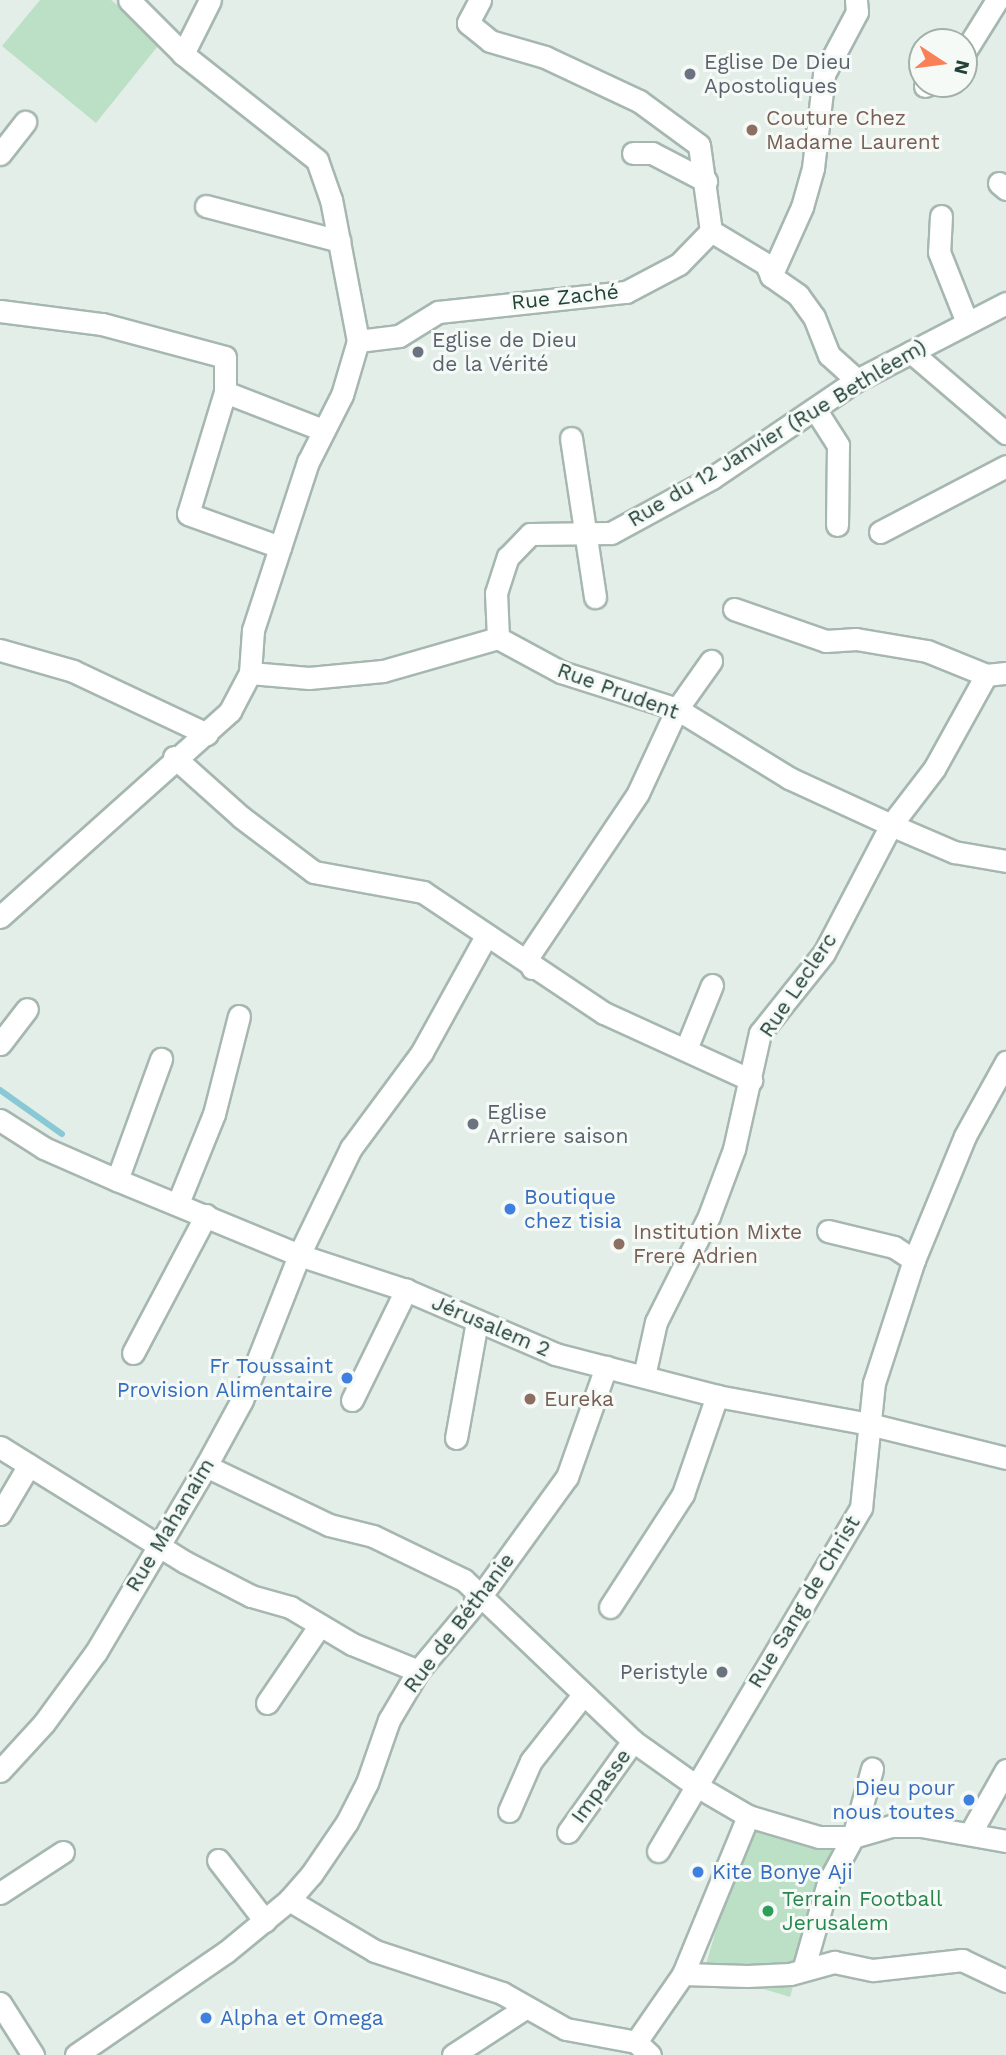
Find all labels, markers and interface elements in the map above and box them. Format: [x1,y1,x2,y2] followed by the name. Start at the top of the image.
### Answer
[908,28,978,98] north arrow
[704,49,851,99] place label: Eglise De Dieu Apostoliques
[949,58,975,77] text: N
[682,66,698,82] marker: Eglise De Dieu Apostoliques
[766,105,939,155] place label: Couture Chez Madame Laurent
[744,122,760,138] marker: Couture Chez Madame Laurent
[510,279,620,315] street label: Rue Zaché
[432,327,577,377] place label: Eglise de Dieu de la Vérité
[623,333,931,533] street label: Rue du 12 Janvier (Rue Bethléem)
[410,344,426,360] marker: Eglise de Dieu de la Vérité
[554,657,682,725] street label: Rue Prudent
[754,928,842,1042] street label: Rue Leclerc
[487,1099,628,1149] place label: Eglise Arriere saison
[465,1116,481,1132] marker: Eglise Arriere saison
[524,1184,622,1234] place label: Boutique chez tisia
[502,1201,518,1217] marker: Boutique chez tisia
[633,1219,802,1269] place label: Institution Mixte Frere Adrien
[611,1236,627,1252] marker: Institution Mixte Frere Adrien
[428,1290,554,1362] street label: Jérusalem 2
[116,1353,333,1403] place label: Fr Toussaint Provision Alimentaire
[339,1370,355,1386] marker: Fr Toussaint Provision Alimentaire
[544,1386,614,1412] place label: Eureka
[522,1391,538,1407] marker: Eureka
[120,1454,220,1596] street label: Rue Mahanaim
[743,1511,865,1693] street label: Rue Sang de Christ
[398,1548,520,1698] street label: Rue de Béthanie
[620,1659,708,1685] place label: Peristyle
[714,1664,730,1680] marker: Peristyle
[566,1744,636,1828] street label: Impasse
[832,1775,955,1825] place label: Dieu pour nous toutes
[961,1792,977,1808] marker: Dieu pour nous toutes
[712,1859,854,1885] place label: Kite Bonye Aji
[690,1864,706,1880] marker: Kite Bonye Aji
[782,1886,942,1936] place label: Terrain Football Jerusalem
[760,1903,776,1919] marker: Terrain Football Jerusalem
[220,2005,384,2031] place label: Alpha et Omega
[198,2010,214,2026] marker: Alpha et Omega

